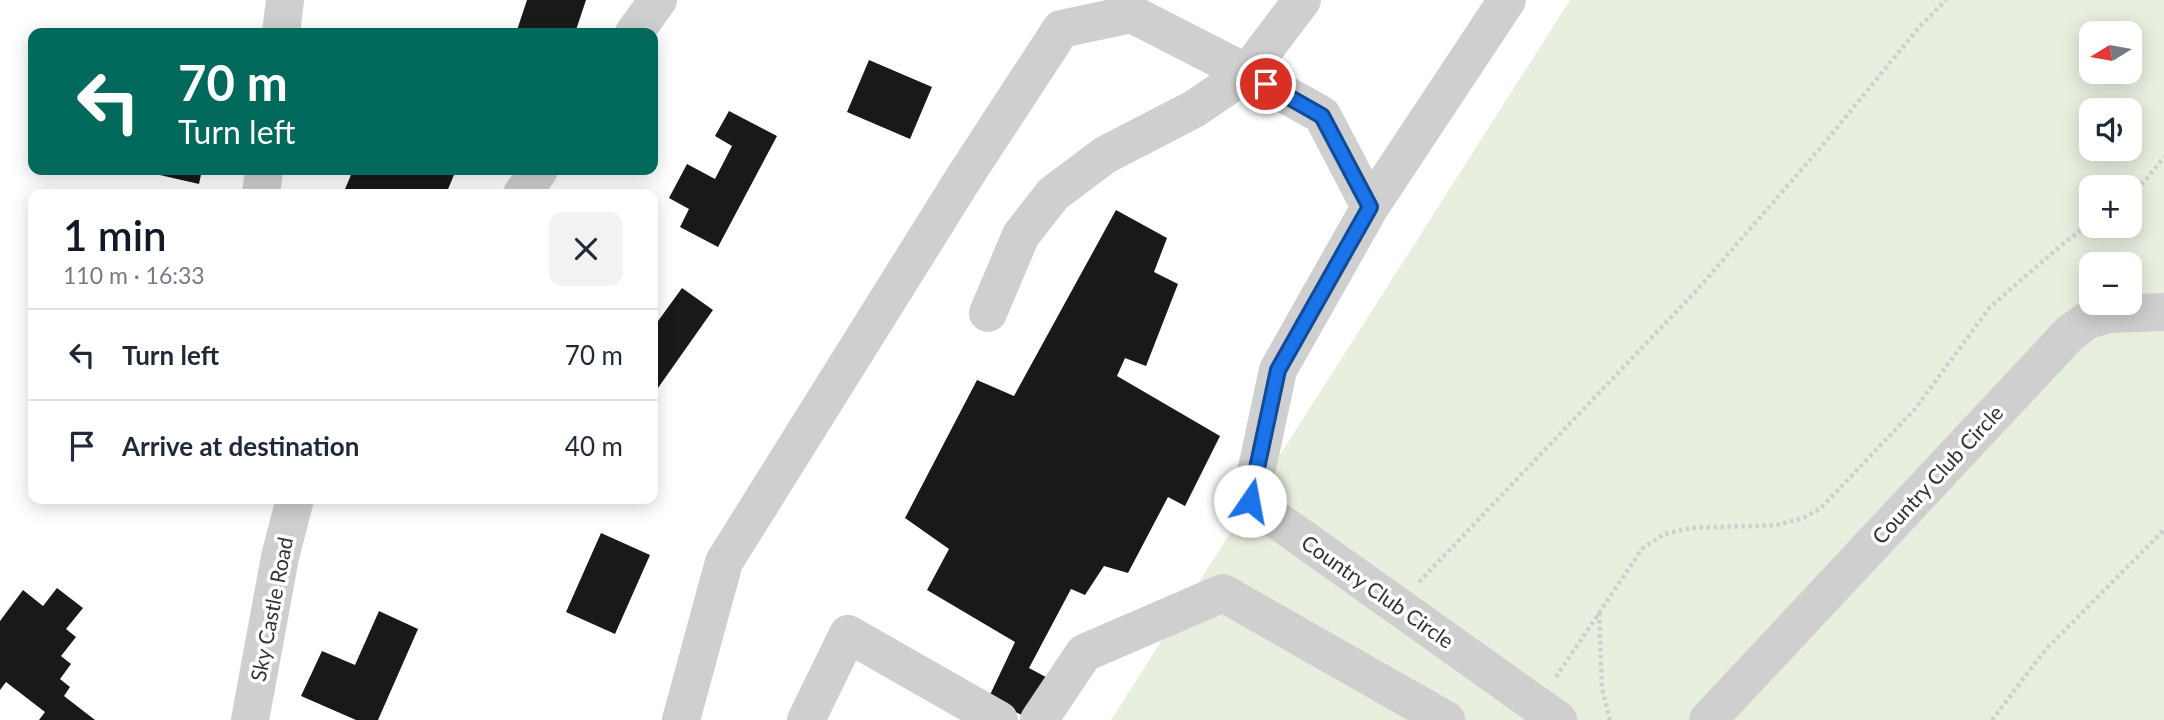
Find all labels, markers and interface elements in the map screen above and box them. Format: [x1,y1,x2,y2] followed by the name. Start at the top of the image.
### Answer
[2079,21,2142,84] north arrow
[2079,21,2142,315] map controls
[178,53,288,111] text: 70 m
[1236,54,1296,114] pin
[63,56,154,147] icon: left
[1247,65,1285,103] icon: arrive
[2079,98,2142,161] button: sound
[178,112,295,151] text: Turn left
[2079,175,2142,238] button: +
[63,210,167,260] text: 1 min
[549,212,623,286] button: close
[2079,252,2142,315] button: −
[63,261,205,289] text: 110 m · 16:33
[63,336,101,374] icon: left
[122,339,219,371] text: Turn left
[565,339,623,371] text: 70 m
[1866,400,2008,548] street label: Country Club Circle
[63,427,101,465] icon: arrive
[122,430,359,462] text: Arrive at destination
[565,430,623,462] text: 40 m
[1213,464,1287,538] position arrow
[1297,529,1459,653] street label: Country Club Circle
[245,535,297,683] street label: Sky Castle Road

